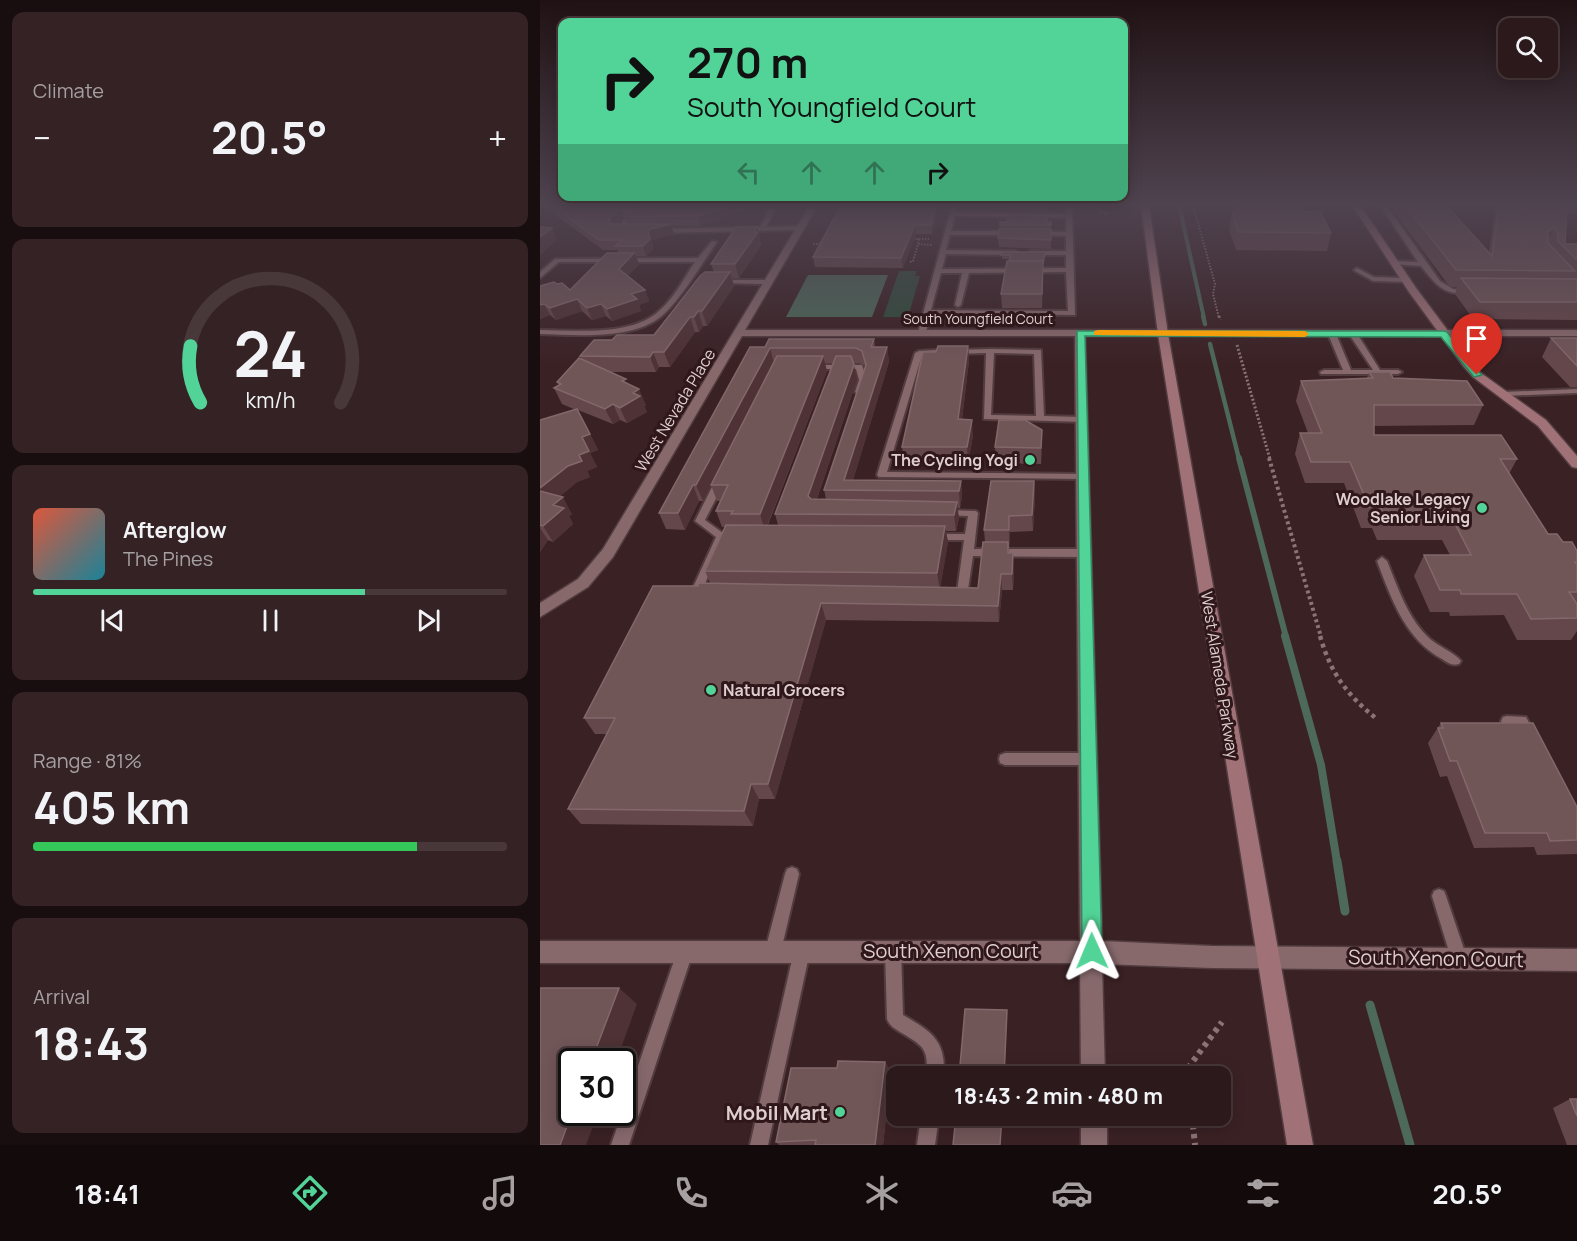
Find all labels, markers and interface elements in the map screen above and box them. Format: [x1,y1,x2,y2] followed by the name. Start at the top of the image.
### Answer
[1498,18,1558,78] map controls
[1498,18,1558,78] button: search
[687,33,808,91] text: 270 m
[588,42,666,120] icon: right
[33,77,104,104] text: Climate
[687,88,976,125] text: South Youngfield Court
[211,106,328,168] text: 20.5°
[33,115,51,160] text: −
[488,115,507,160] text: +
[732,156,765,189] icon: left
[795,156,828,189] icon: ahead
[858,156,891,189] icon: ahead
[921,156,954,189] icon: right
[903,309,1053,328] street label: South Youngfield Court
[233,310,307,396] text: 24
[1451,313,1502,375] pin
[1460,322,1493,355] icon: arrive
[630,344,720,476] street label: West Nevada Place
[245,385,295,414] text: km/h
[891,449,1018,471] place label: The Cycling Yogi
[1023,453,1037,467] marker: The Cycling Yogi
[1336,488,1470,528] place label: Woodlake Legacy Senior Living
[1475,501,1489,515] marker: Woodlake Legacy Senior Living
[123,515,227,545] text: Afterglow
[123,545,213,572] text: The Pines
[1196,590,1244,761] street label: West Alameda Parkway
[96,604,129,637] icon: previous
[254,604,287,637] icon: pause
[412,604,445,637] icon: next
[723,679,845,701] place label: Natural Grocers
[704,683,718,697] marker: Natural Grocers
[33,747,142,774] text: Range · 81%
[33,776,190,838] text: 405 km
[1060,919,1124,983] position arrow
[863,937,1039,964] street label: South Xenon Court
[1348,943,1524,973] street label: South Xenon Court
[33,983,90,1010] text: Arrival
[33,1012,149,1074] text: 18:43
[558,1048,636,1126] speed limit sign: 30
[954,1081,1163,1111] text: 18:43 · 2 min · 480 m
[726,1099,828,1126] place label: Mobil Mart
[833,1105,847,1119] marker: Mobil Mart
[289,1172,331,1214] icon: directions
[479,1172,521,1214] icon: music
[670,1172,712,1214] icon: phone
[861,1172,903,1214] icon: climate
[1051,1172,1093,1214] icon: car
[1242,1172,1284,1214] icon: filters
[74,1175,140,1212] text: 18:41
[1433,1175,1503,1212] text: 20.5°

